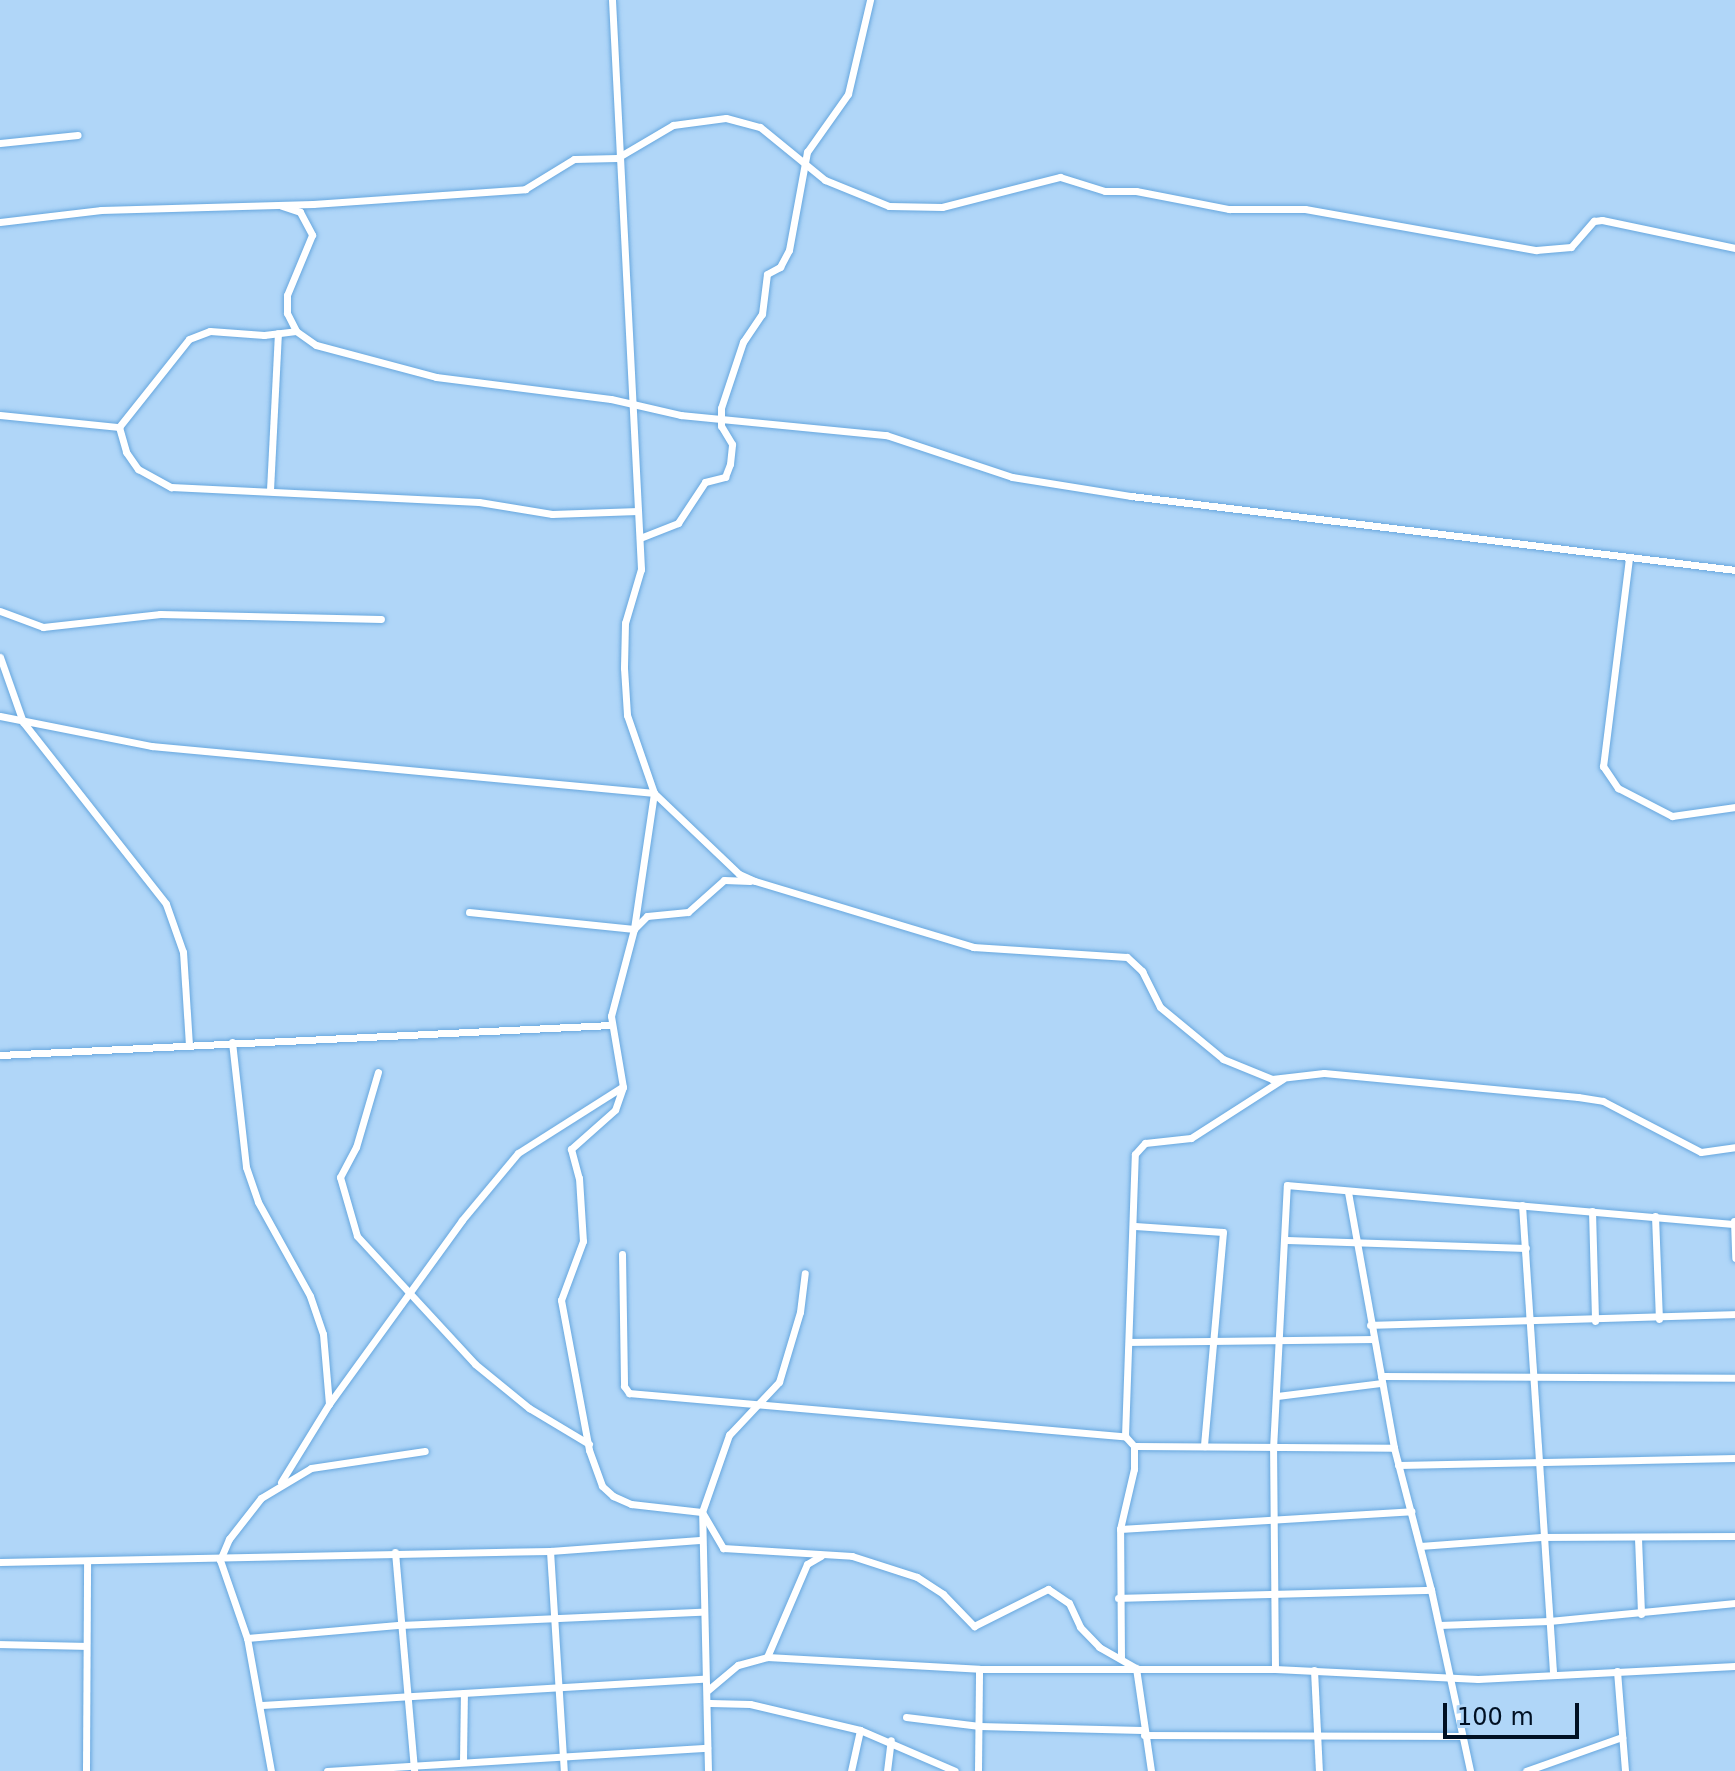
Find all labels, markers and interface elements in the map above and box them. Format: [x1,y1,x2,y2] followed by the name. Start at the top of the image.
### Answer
[1447,1687,1583,1737] scale bar
[1457,1703,1534,1731] text: 100 m

